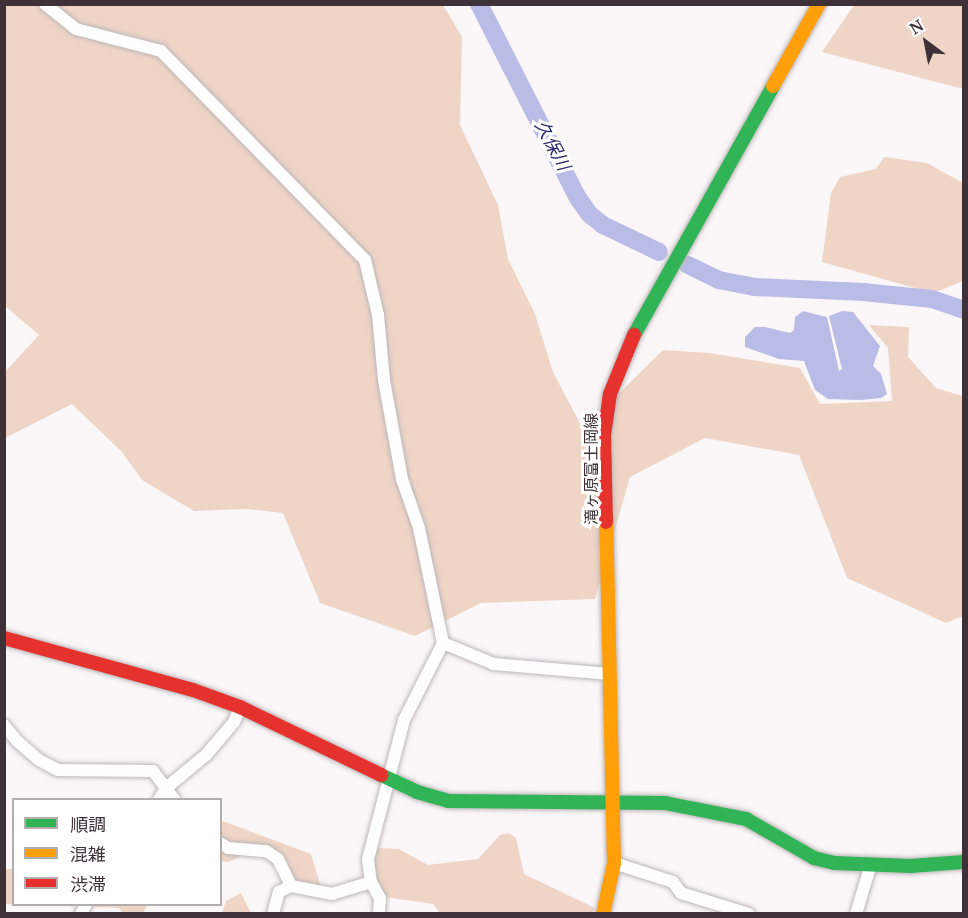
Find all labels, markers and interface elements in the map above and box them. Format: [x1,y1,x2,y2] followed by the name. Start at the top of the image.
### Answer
[896,12,956,72] north arrow
[905,14,928,39] text: N
[531,116,575,174] water label: 久保川
[581,413,601,525] street label: 滝ヶ原富士岡線
[12,798,222,906] legend
[70,812,106,836] text: 順調
[70,842,106,866] text: 混雑
[70,872,106,896] text: 渋滞

